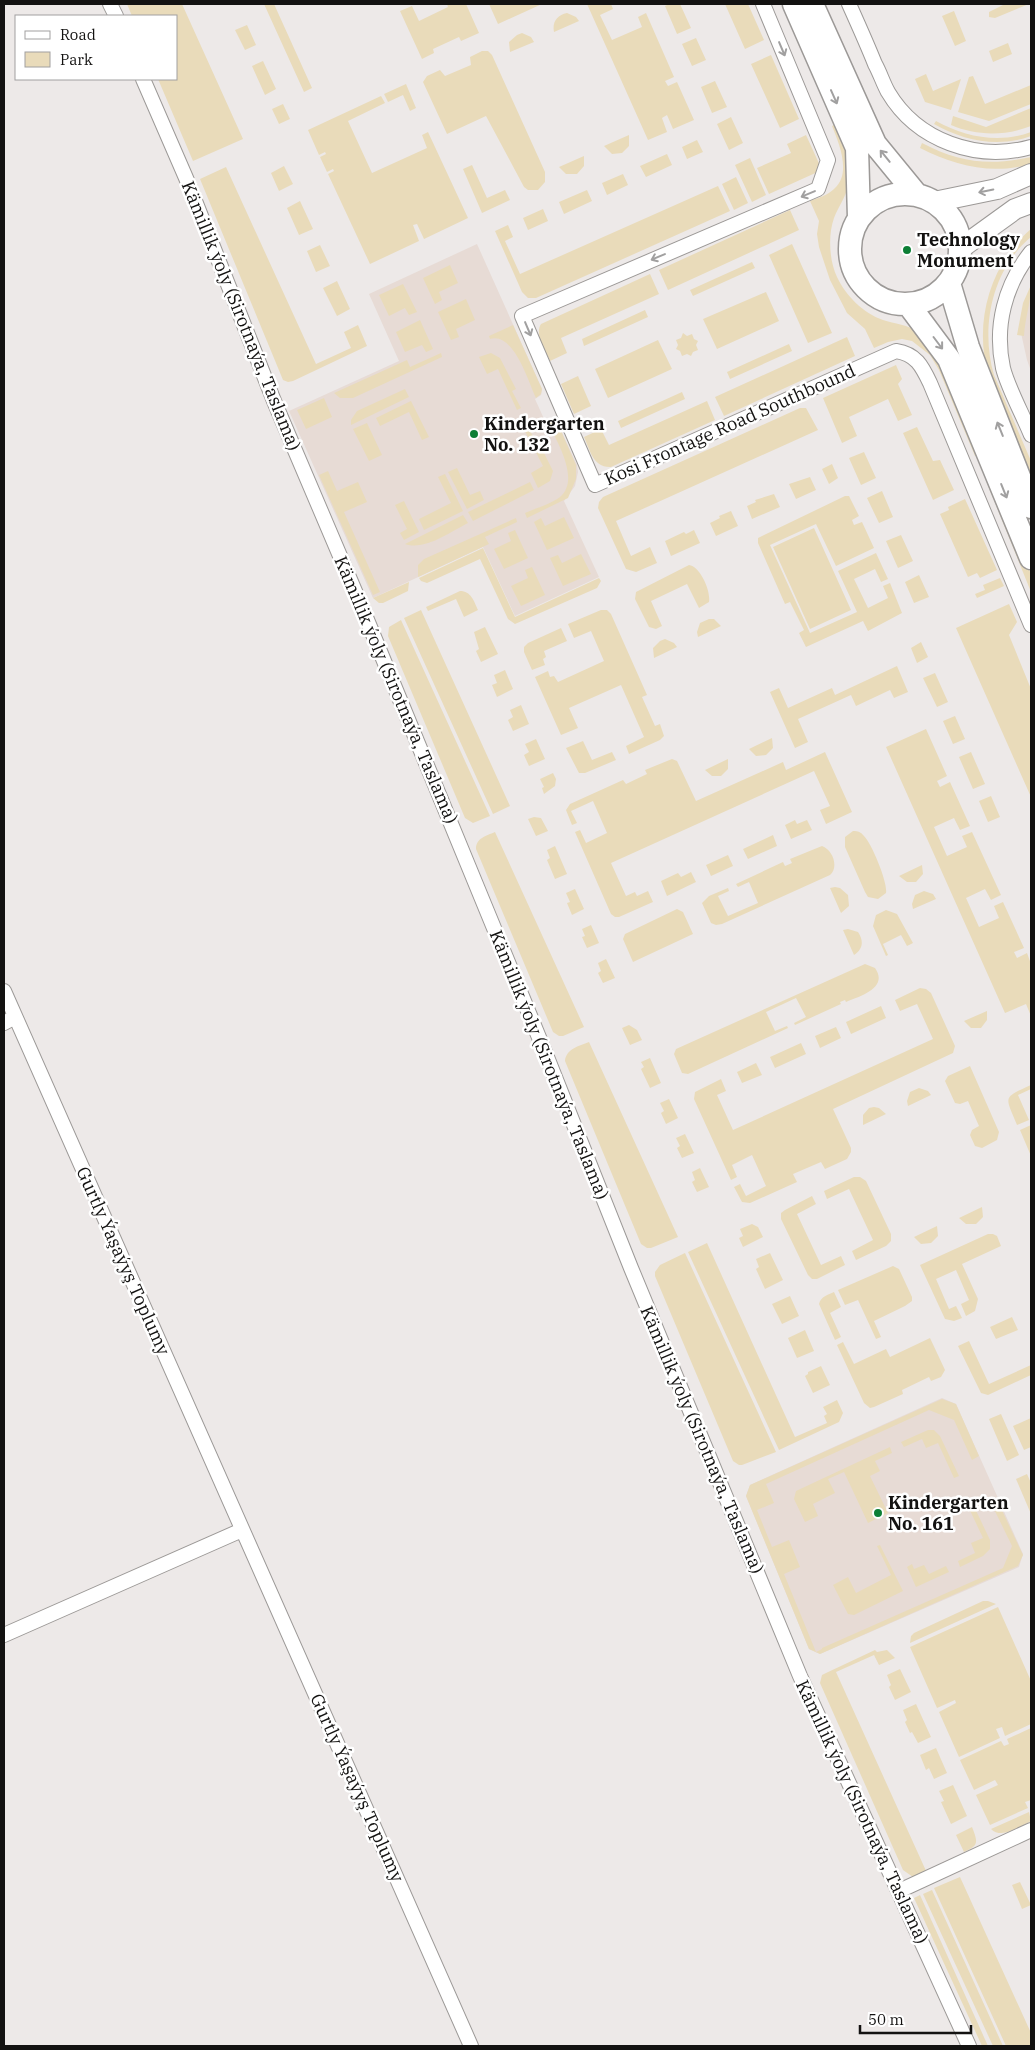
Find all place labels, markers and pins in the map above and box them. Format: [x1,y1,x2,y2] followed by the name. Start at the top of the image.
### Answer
[917,228,1021,272] place label: Technology Monument
[901,244,913,256] marker: Technology Monument
[484,412,605,456] place label: Kindergarten No. 132
[468,428,480,440] marker: Kindergarten No. 132
[888,1491,1009,1535] place label: Kindergarten No. 161
[872,1507,884,1519] marker: Kindergarten No. 161

